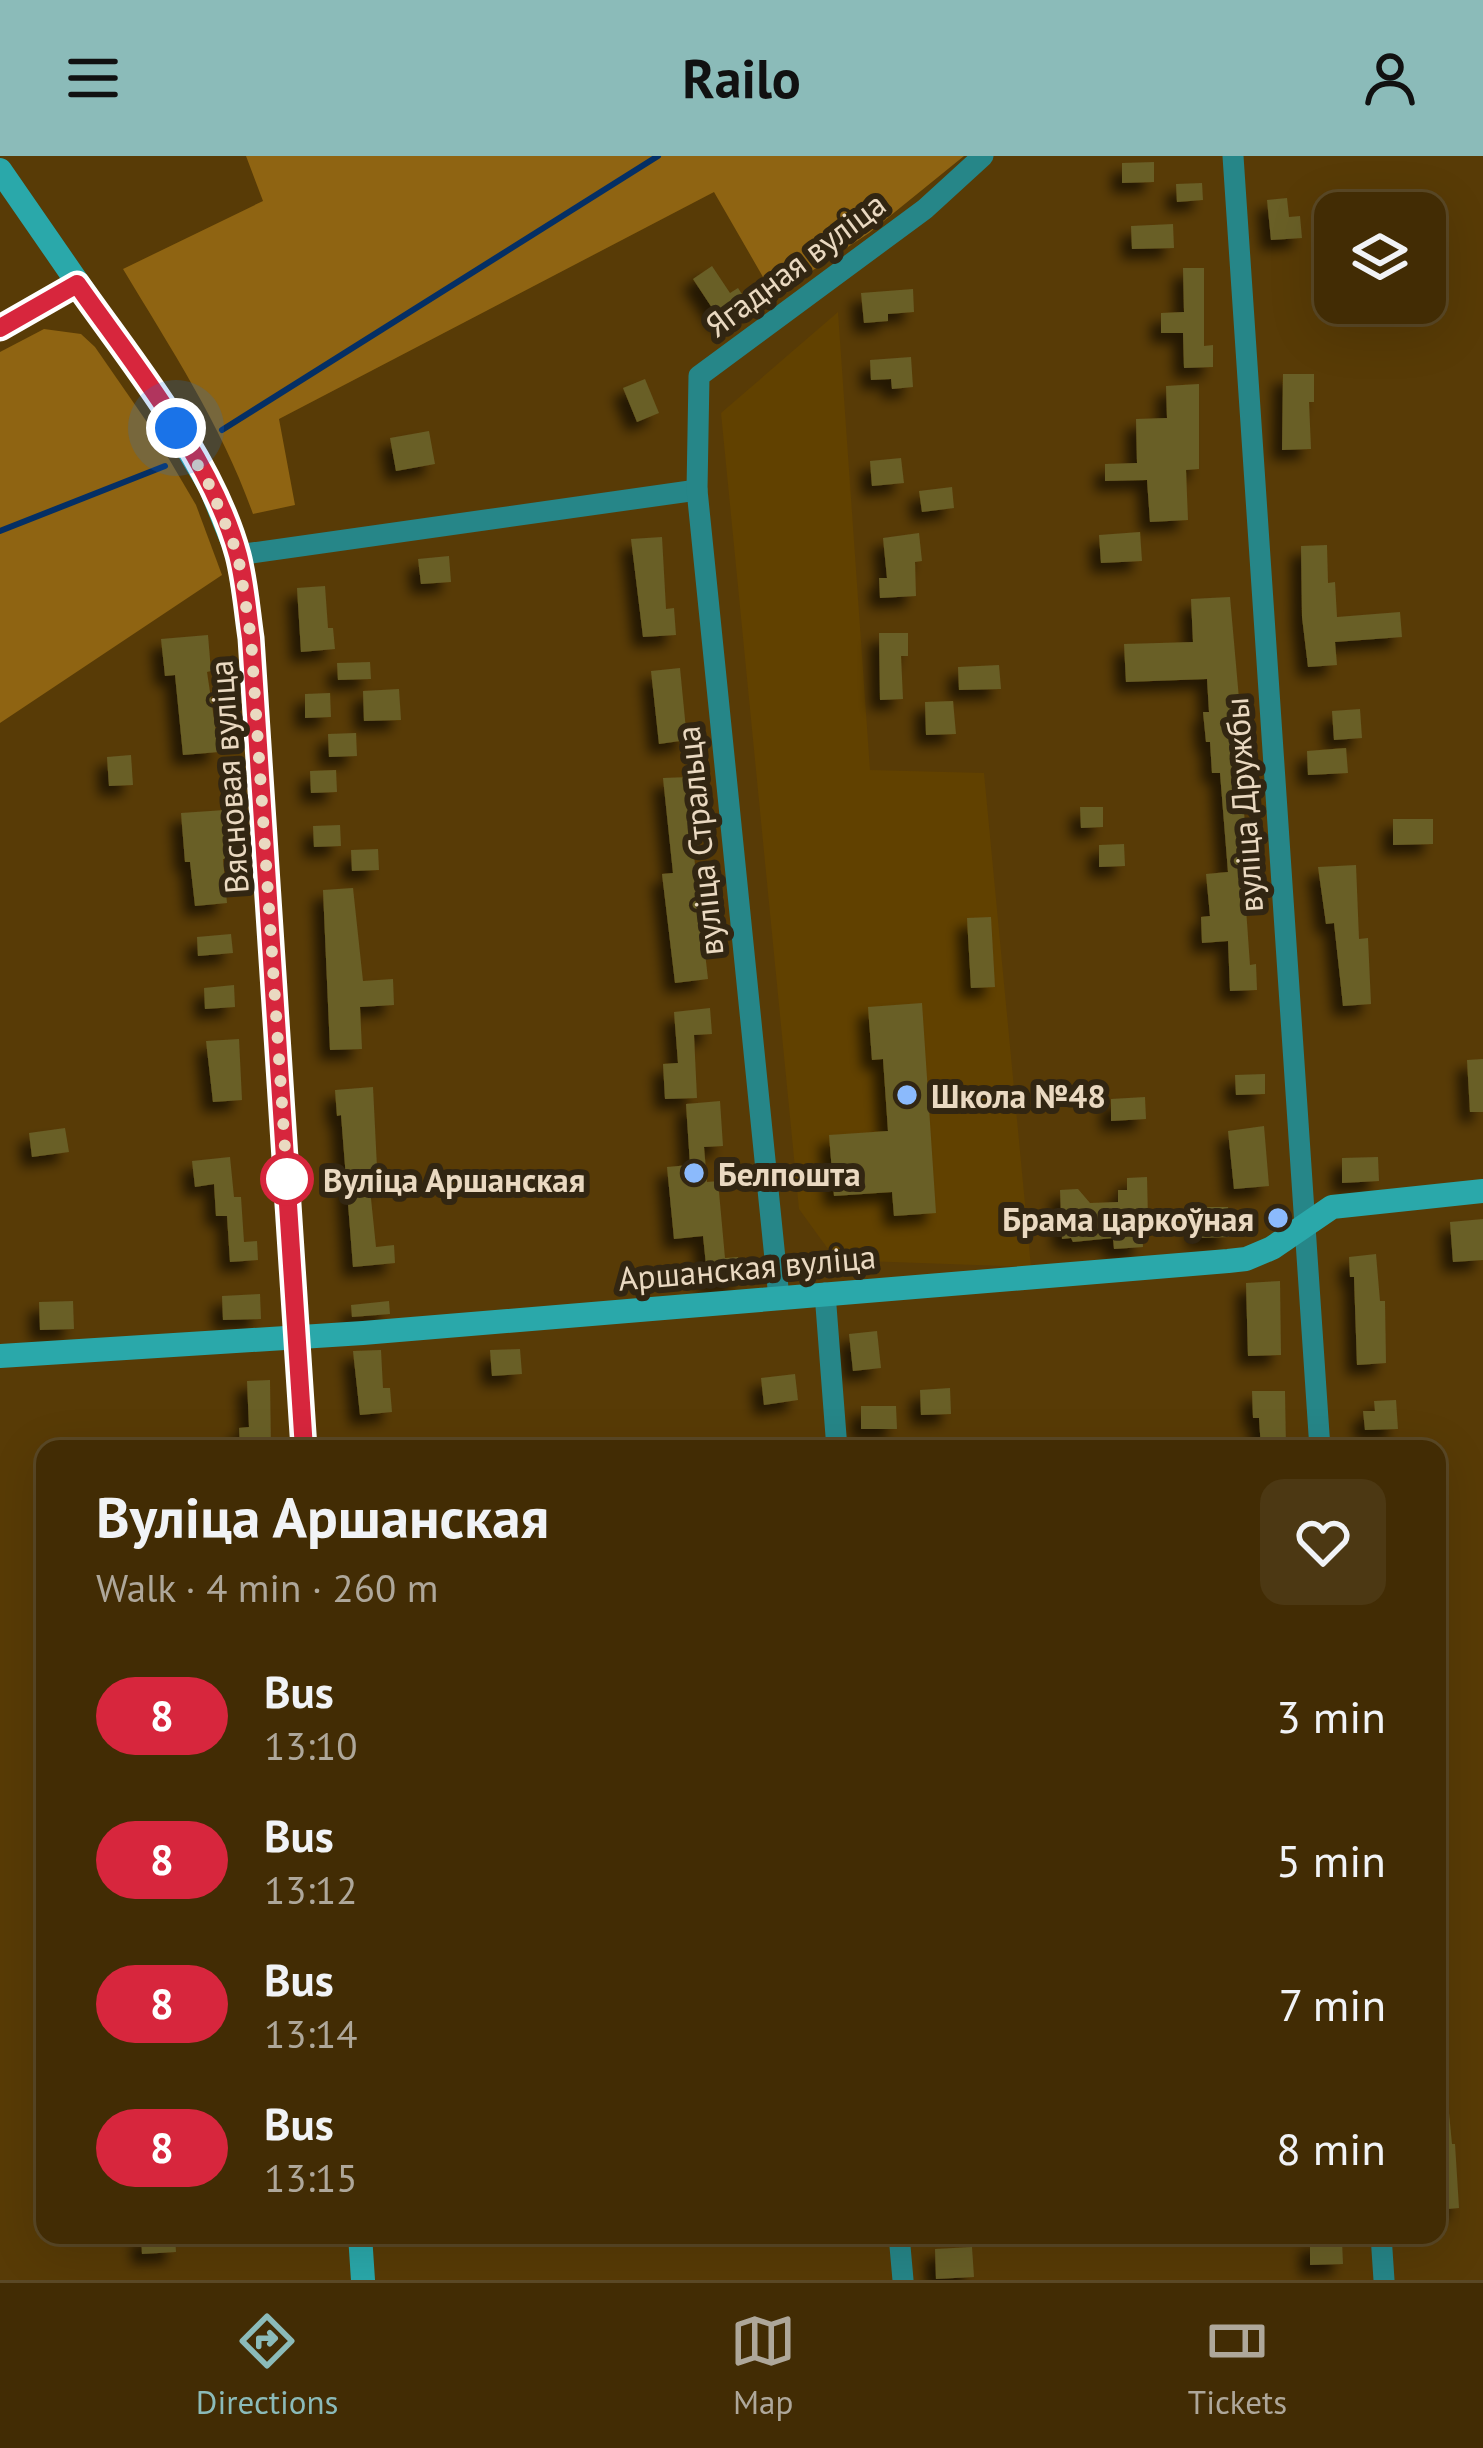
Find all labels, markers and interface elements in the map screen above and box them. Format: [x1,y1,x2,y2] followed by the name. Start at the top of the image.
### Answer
[682,43,801,113] text: Railo
[60,45,126,111] icon: menu
[1357,45,1423,111] icon: person
[696,182,894,346] street label: Ягадная вуліца
[1314,192,1446,324] map controls
[1314,192,1446,324] button: layers
[146,398,206,458] your location
[198,659,258,895] street label: Вясновая вуліца
[1214,696,1272,914] street label: вуліца Дружбы
[666,724,732,958] street label: вуліца Стральца
[931,1074,1106,1117] place label: Школа №48
[894,1082,920,1108] marker: Школа №48
[718,1152,861,1195] place label: Белпошта
[262,1154,312,1204] marker: Вуліца Аршанская
[323,1158,585,1201] place label: Вуліца Аршанская
[681,1160,707,1186] marker: Белпошта
[1002,1197,1254,1240] place label: Брама царкоўная
[1265,1205,1291,1231] marker: Брама царкоўная
[616,1234,878,1300] street label: Аршанская вуліца
[1260,1479,1386,1605] button: heart
[96,1480,549,1554] text: Вуліца Аршанская
[96,1562,438,1613] text: Walk · 4 min · 260 m
[264,1662,334,1720] text: Bus
[1276,1687,1386,1745] text: 3 min
[150,1688,174,1743] text: 8
[264,1720,358,1771] text: 13:10
[264,1806,334,1864] text: Bus
[1276,1831,1386,1889] text: 5 min
[150,1832,174,1887] text: 8
[264,1864,358,1915] text: 13:12
[264,1950,334,2008] text: Bus
[1279,1975,1386,2033] text: 7 min
[150,1976,174,2031] text: 8
[264,2008,358,2059] text: 13:14
[264,2094,334,2152] text: Bus
[1276,2119,1386,2177] text: 8 min
[150,2120,174,2175] text: 8
[264,2152,358,2203] text: 13:15
[196,2308,338,2423] tab: Directions
[730,2308,796,2423] tab: Map
[1188,2308,1287,2423] tab: Tickets

